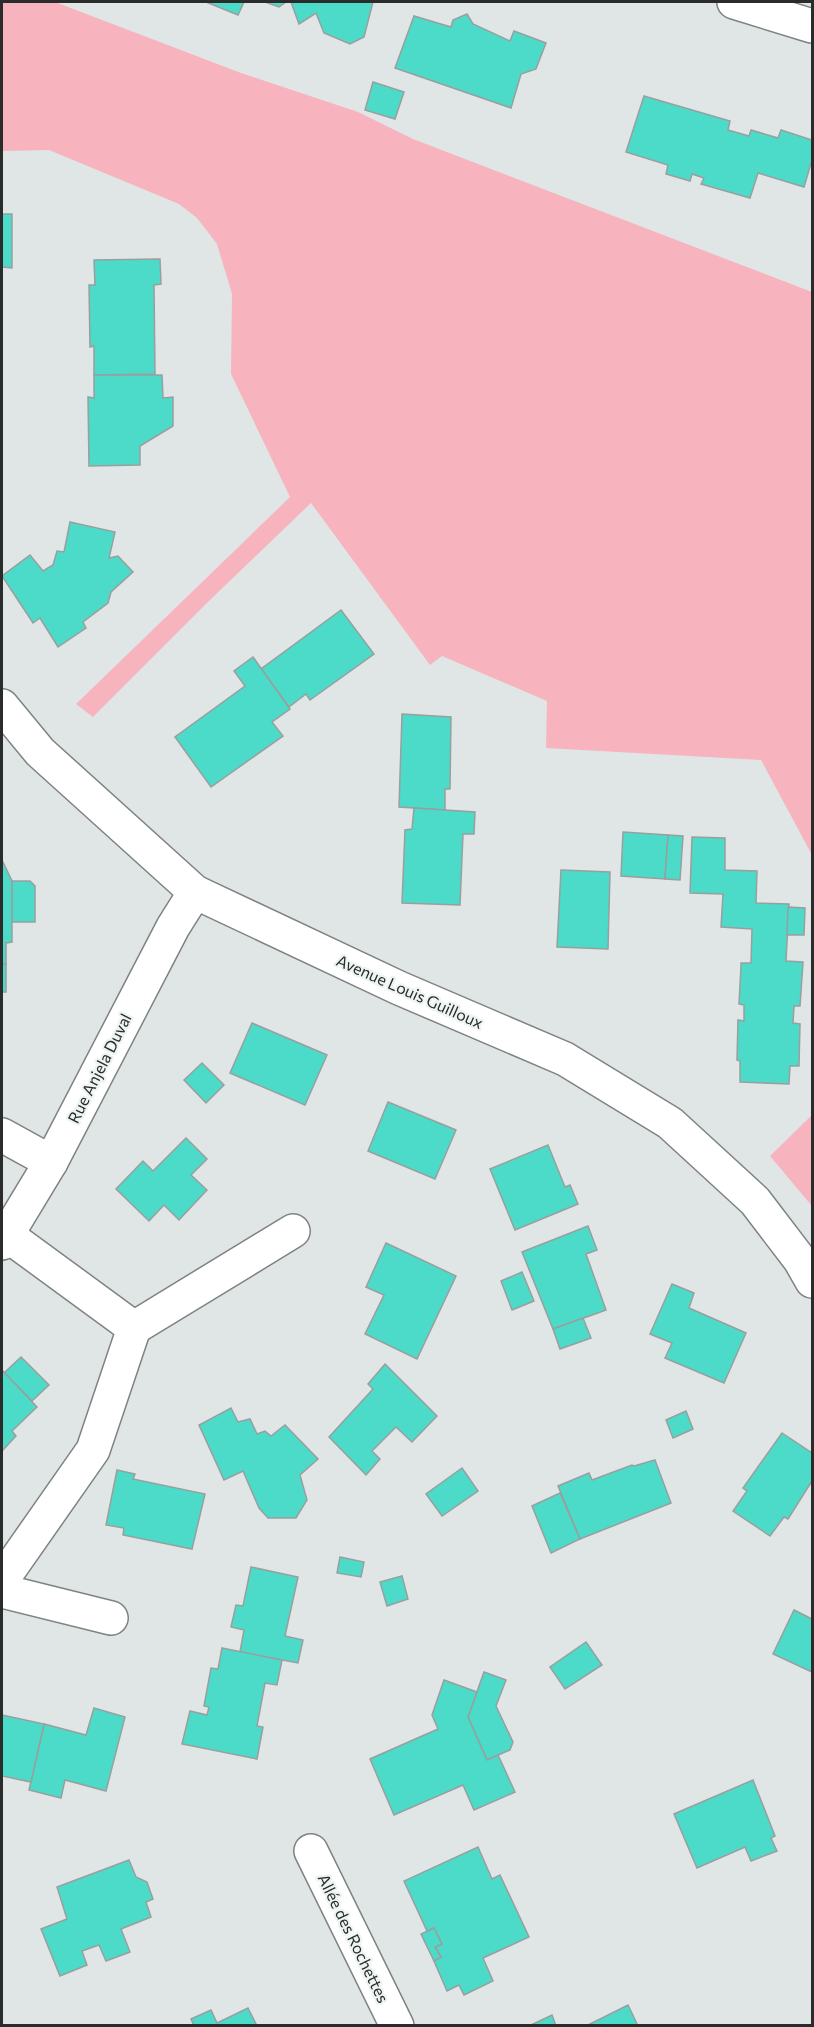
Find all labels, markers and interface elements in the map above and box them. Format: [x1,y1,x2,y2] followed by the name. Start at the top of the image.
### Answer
[334,950,487,1032] street label: Avenue Louis Guilloux
[63,1010,135,1126] street label: Rue Anjela Duval
[315,1870,393,2006] street label: Allée des Rochettes

